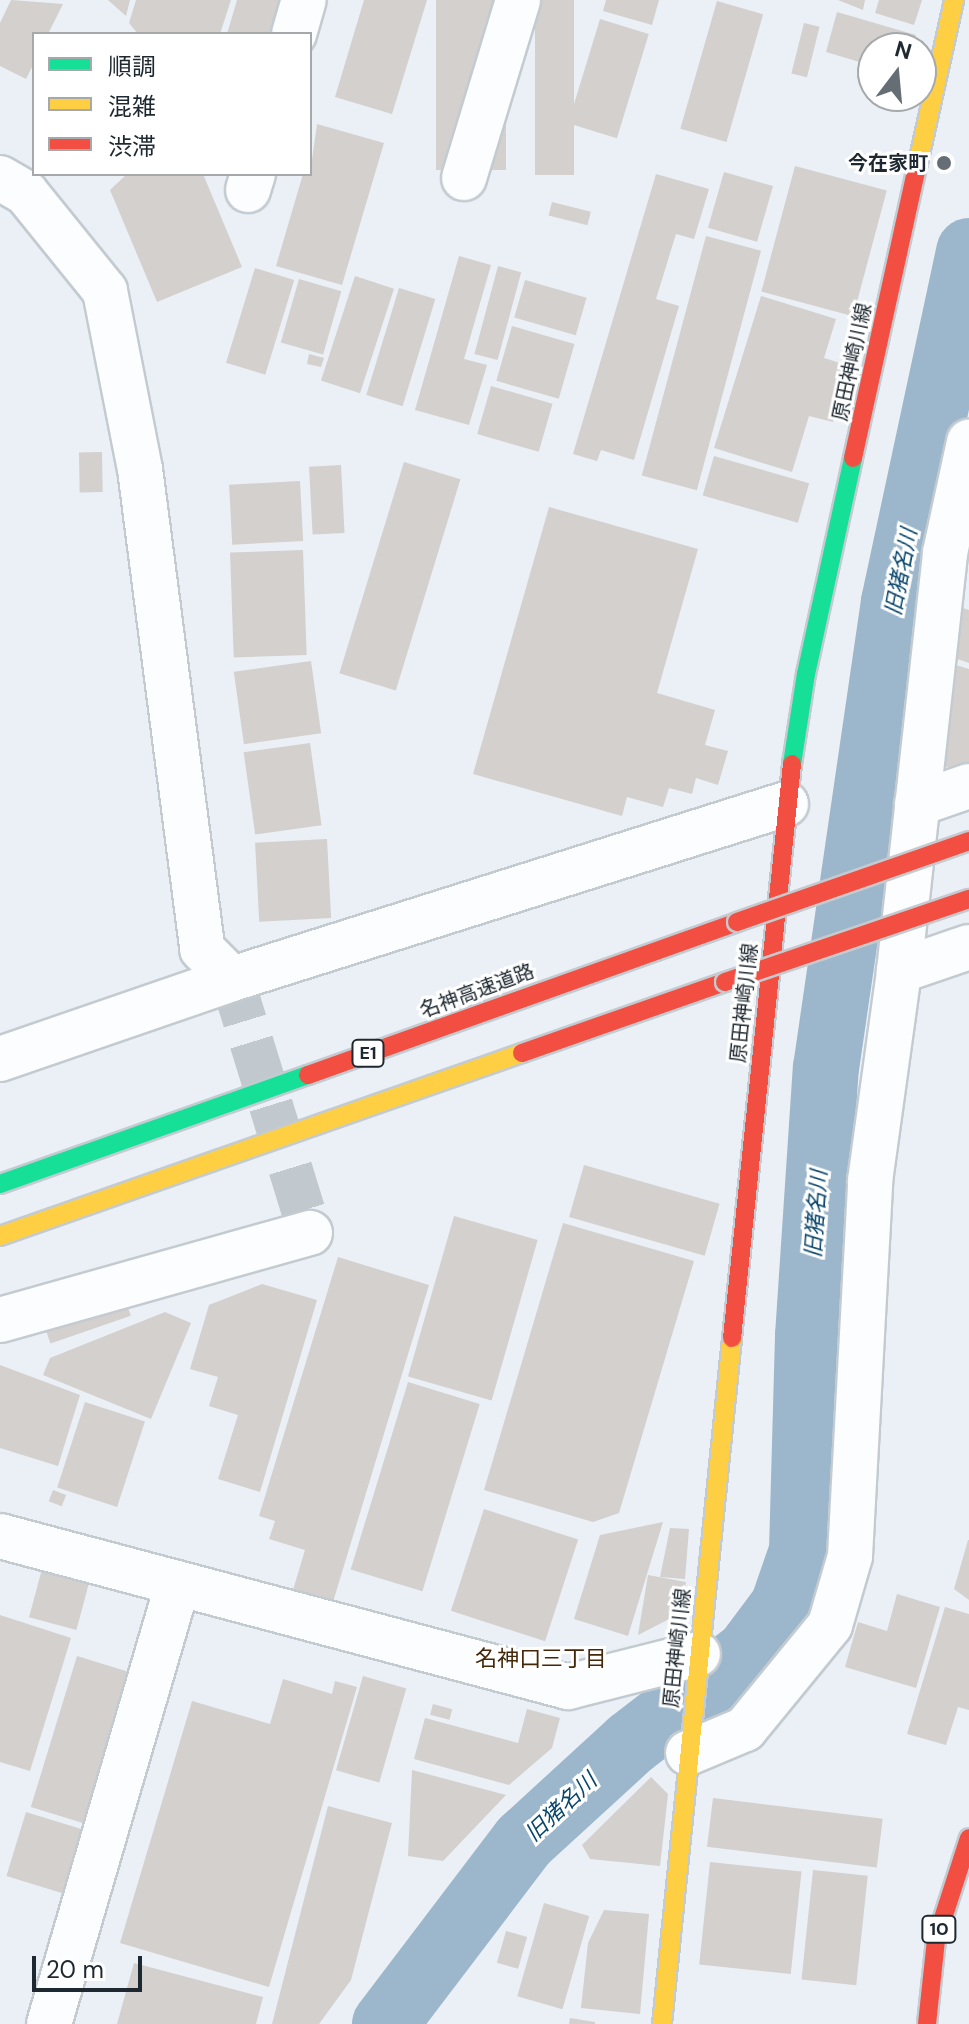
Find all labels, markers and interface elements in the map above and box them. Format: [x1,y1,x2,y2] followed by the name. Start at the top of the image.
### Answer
[32,32,312,176] legend
[857,32,937,112] north arrow
[891,34,915,67] text: N
[108,51,156,82] text: 順調
[108,91,156,122] text: 混雑
[108,131,156,162] text: 渋滞
[848,151,928,175] place label: 今在家町
[935,154,953,172] marker: 今在家町
[828,301,876,423] street label: 原田神崎川線
[880,526,922,618] water label: 旧猪名川
[726,942,762,1064] street label: 原田神崎川線
[417,959,537,1023] street label: 名神高速道路
[350,1039,386,1067] road number: E1
[800,1169,832,1259] water label: 旧猪名川
[659,1587,695,1709] street label: 原田神崎川線
[475,1646,607,1672] district label: 名神口三丁目
[520,1767,602,1847] water label: 旧猪名川
[921,1915,957,1943] road number: 10
[36,1940,146,1990] scale bar
[46,1954,104,1985] text: 20 m

